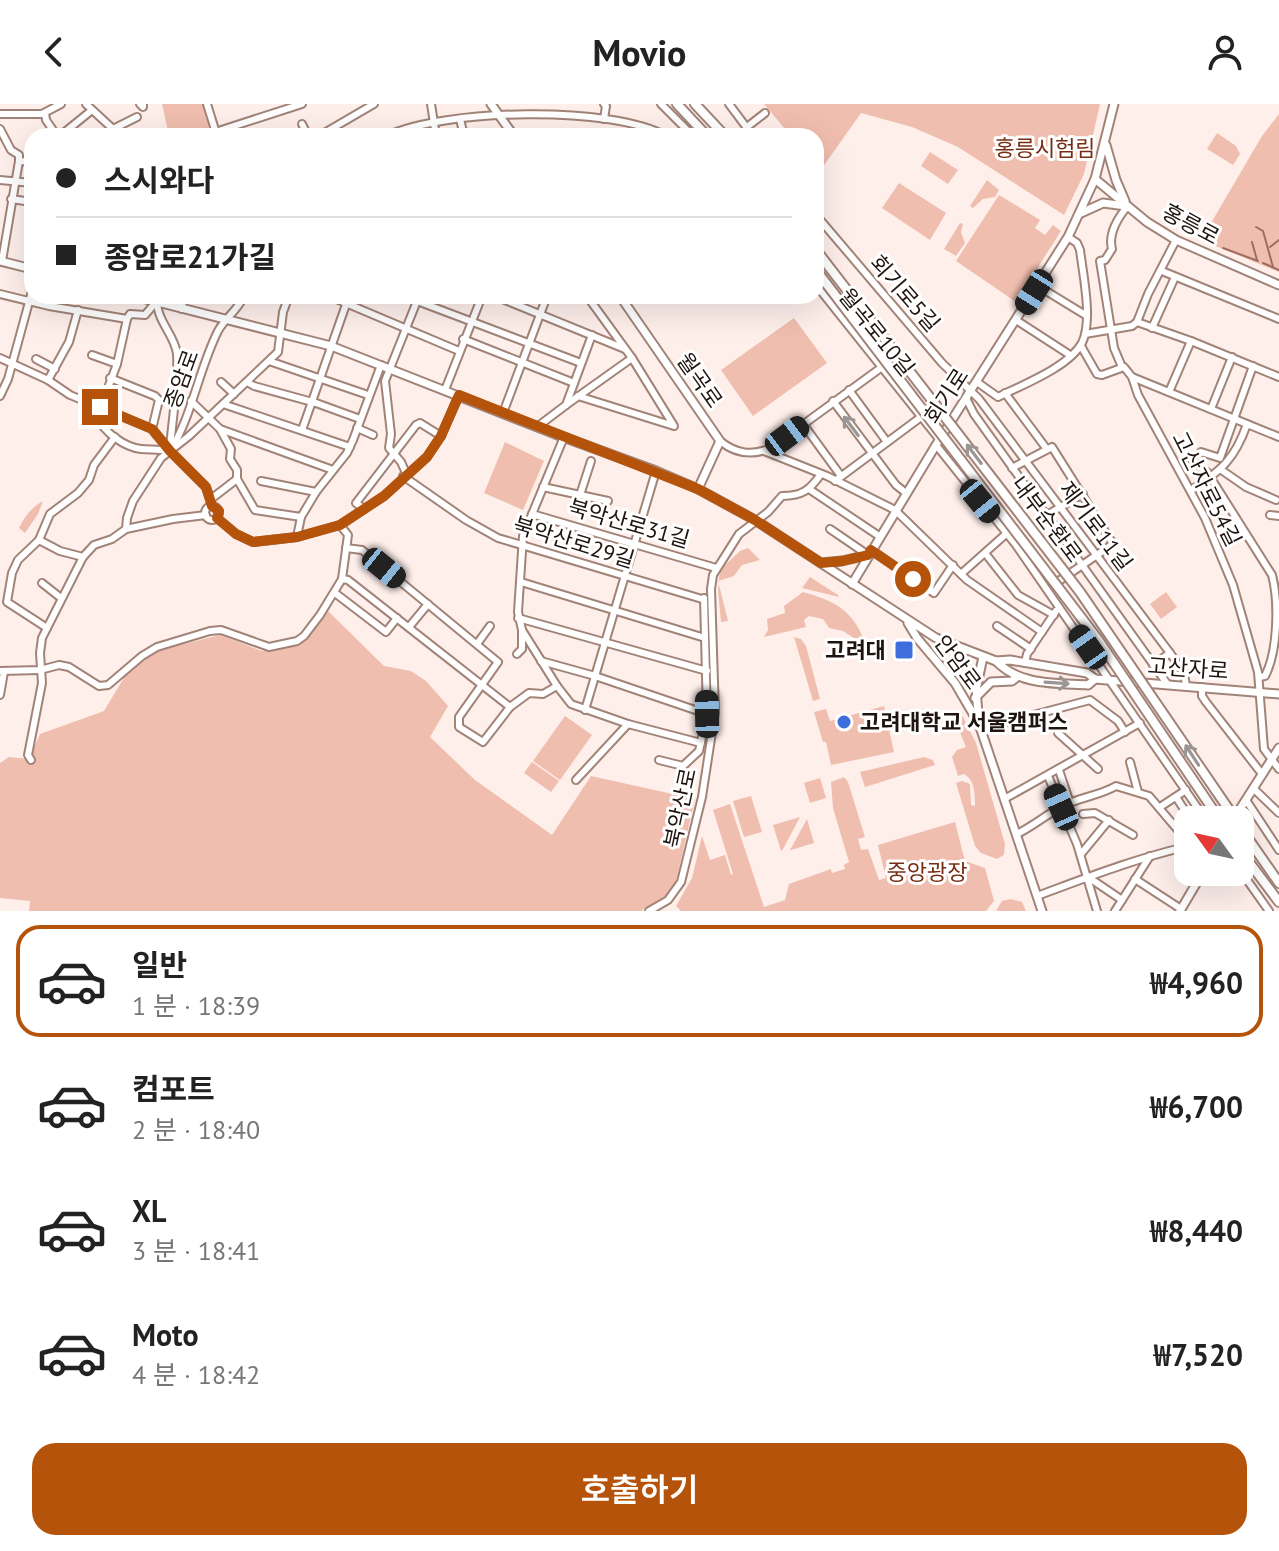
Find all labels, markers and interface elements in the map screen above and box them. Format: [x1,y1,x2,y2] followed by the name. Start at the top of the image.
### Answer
[593,29,686,76] text: Movio
[32,30,76,74] icon: back
[1203,30,1247,74] icon: person
[994,134,1096,162] park label: 홍릉시험림
[104,160,214,199] text: 스시와다
[1158,197,1224,251] street label: 홍릉로
[104,237,276,276] text: 종암로21가길
[864,249,946,337] street label: 회기로5길
[1011,265,1057,319] car
[833,282,921,382] street label: 월곡로10길
[157,346,205,412] street label: 종암로
[671,347,729,413] street label: 월곡로
[918,363,974,429] street label: 회기로
[82,389,118,425] route end
[761,412,813,460] car
[843,416,860,437] one-way arrow
[1166,427,1248,551] street label: 고산자로54길
[966,444,983,465] one-way arrow
[1005,470,1089,568] street label: 내부순환로
[956,475,1004,527] car
[1053,476,1139,576] street label: 제기로11길
[565,492,693,554] street label: 북악산로31길
[510,510,638,574] street label: 북악산로29길
[358,544,410,592] car
[895,561,931,597] route start
[1064,620,1112,674] car
[929,629,987,695] street label: 안암로
[825,636,886,664] place label: 고려대
[893,639,915,661] marker: 고려대
[1147,651,1229,685] street label: 고산자로
[1043,676,1070,691] one-way arrow
[695,690,719,738] car
[860,708,1068,736] place label: 고려대학교 서울캠퍼스
[835,713,853,731] marker: 고려대학교 서울캠퍼스
[1184,744,1200,767] one-way arrow
[658,765,702,851] street label: 북악산로
[1040,780,1082,834] car
[1174,806,1254,886] north arrow
[1174,806,1254,886] map controls
[887,858,967,886] park label: 중앙광장
[36,945,108,1017] icon: car
[132,945,187,984] text: 일반
[1150,963,1243,1002] text: ₩4,960
[132,989,260,1022] text: 1 분 · 18:39
[36,1069,108,1141] icon: car
[132,1069,215,1108] text: 컴포트
[1150,1087,1243,1126] text: ₩6,700
[132,1113,260,1146] text: 2 분 · 18:40
[132,1191,166,1230] text: XL
[36,1193,108,1265] icon: car
[1150,1211,1243,1250] text: ₩8,440
[132,1234,260,1267] text: 3 분 · 18:41
[132,1315,199,1354] text: Moto
[36,1317,108,1389] icon: car
[1154,1335,1243,1374] text: ₩7,520
[132,1358,260,1391] text: 4 분 · 18:42
[32,1443,1247,1535] button: 호출하기

